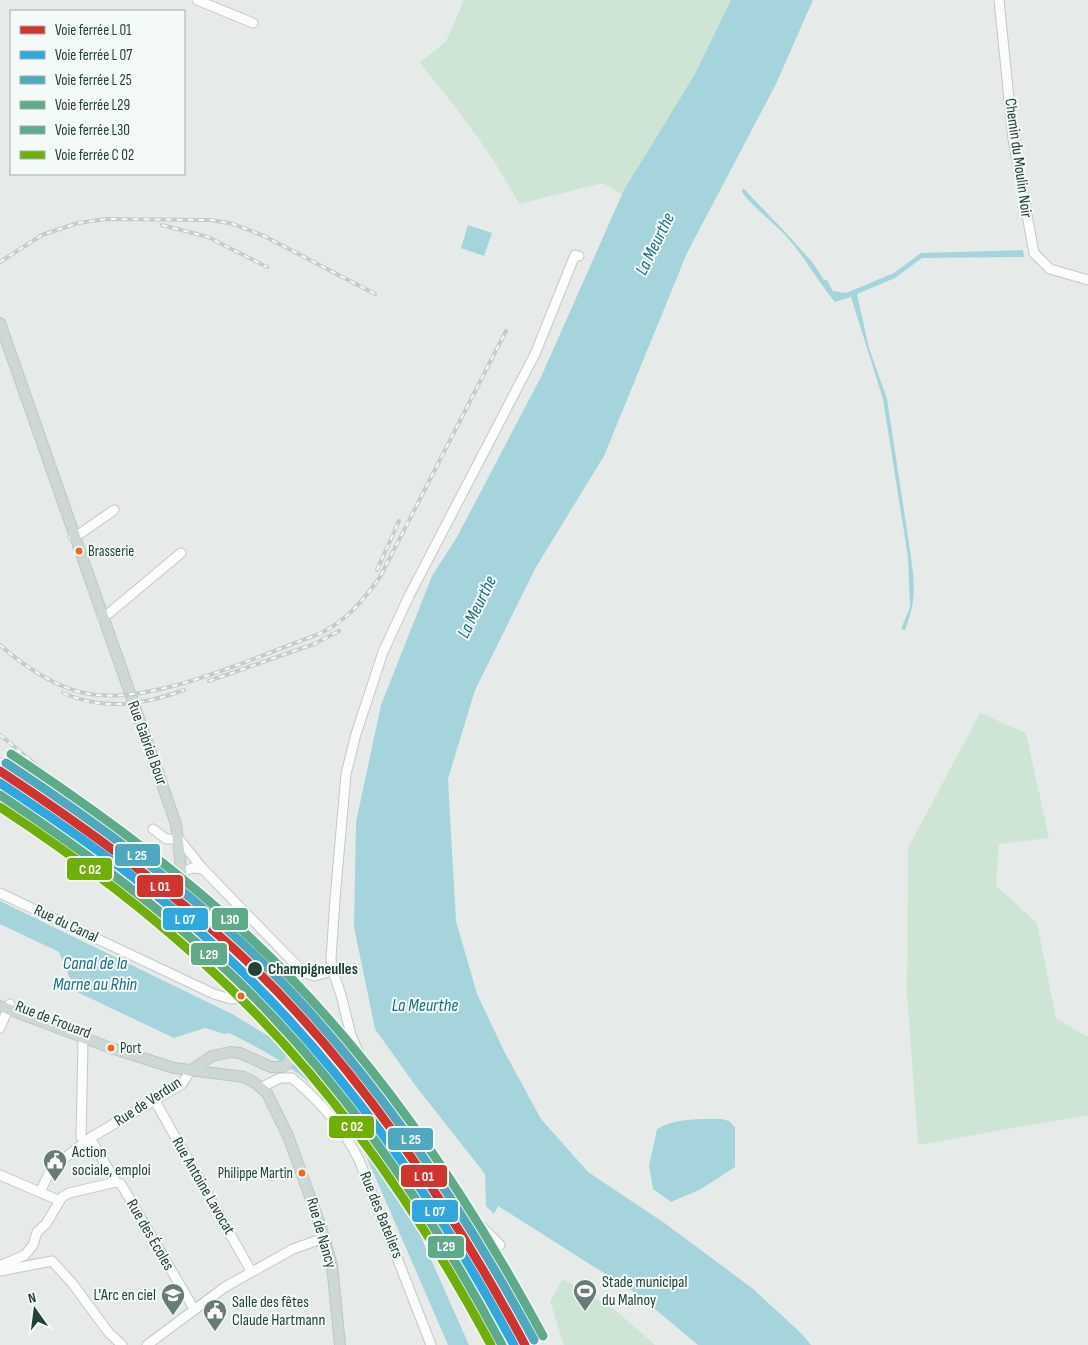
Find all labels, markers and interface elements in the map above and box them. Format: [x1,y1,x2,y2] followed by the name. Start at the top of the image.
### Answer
[10,10,185,175] legend
[55,21,132,40] text: Voie ferrée L 01
[55,46,132,65] text: Voie ferrée L 07
[55,71,132,90] text: Voie ferrée L 25
[55,96,130,115] text: Voie ferrée L29
[1000,97,1036,219] street label: Chemin du Moulin Noir
[55,121,130,140] text: Voie ferrée L30
[55,146,134,165] text: Voie ferrée C 02
[631,209,679,279] water label: La Meurthe
[88,542,134,561] place label: Brasserie
[74,546,84,556] marker: Brasserie
[453,572,501,642] water label: La Meurthe
[123,698,171,788] street label: Rue Gabriel Bour
[114,843,161,867] line badge: L 25
[127,847,147,864] text: L 25
[66,857,113,881] line badge: C 02
[79,861,101,878] text: C 02
[136,874,184,898] line badge: L 01
[150,878,170,895] text: L 01
[31,901,101,947] street label: Rue du Canal
[162,907,209,931] line badge: L 07
[211,907,249,931] line badge: L30
[175,911,196,928] text: L 07
[221,911,240,928] text: L30
[190,942,228,966] line badge: L29
[200,946,219,963] text: L29
[53,953,138,995] water label: Canal de la Marne au Rhin
[246,960,264,978] marker: Champigneulles
[268,960,358,979] place label: Champigneulles
[236,991,246,1001] unlabelled marker
[392,995,458,1016] water label: La Meurthe
[12,997,94,1043] street label: Rue de Frouard
[120,1039,142,1058] place label: Port
[106,1043,116,1053] marker: Port
[111,1073,185,1131] street label: Rue de Verdun
[328,1115,375,1139] line badge: C 02
[341,1118,363,1135] text: C 02
[387,1127,434,1151] line badge: L 25
[401,1131,421,1148] text: L 25
[167,1134,239,1238] street label: Rue Antoine Lavocat
[71,1143,151,1180] place label: Action sociale, emploi
[42,1148,68,1182] public building icon: Action sociale, emploi
[218,1164,293,1183] place label: Philippe Martin
[400,1164,448,1188] line badge: L 01
[297,1168,307,1178] marker: Philippe Martin
[414,1168,434,1185] text: L 01
[355,1169,407,1261] street label: Rue des Bateliers
[122,1196,178,1274] street label: Rue des Écoles
[302,1196,340,1270] street label: Rue de Nancy
[411,1199,459,1223] line badge: L 07
[425,1203,446,1220] text: L 07
[427,1235,465,1259] line badge: L29
[437,1238,456,1255] text: L29
[602,1273,687,1310] place label: Stade municipal du Malnoy
[572,1278,598,1312] sports icon: Stade municipal du Malnoy
[160,1282,186,1316] school or university icon: L'Arc en ciel
[10,1285,60,1335] north arrow
[93,1286,156,1305] place label: L'Arc en ciel
[26,1289,38,1307] text: N
[232,1293,325,1330] place label: Salle des fêtes Claude Hartmann
[202,1298,228,1332] public building icon: Salle des fêtes Claude Hartmann

